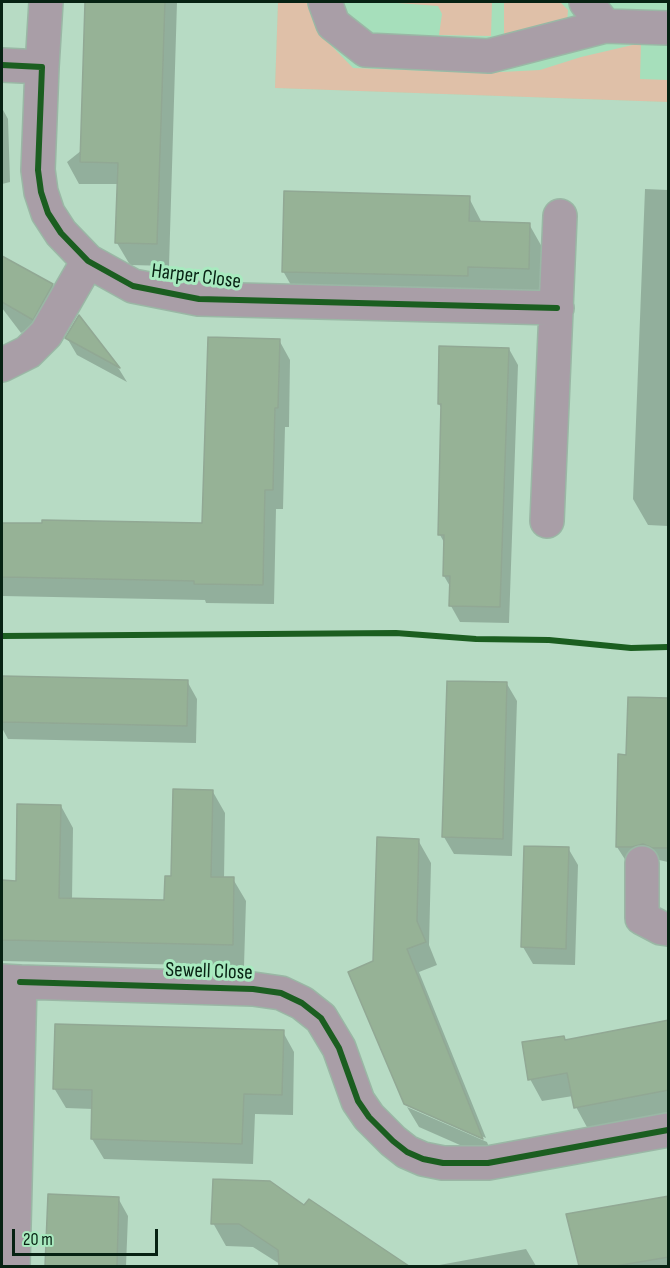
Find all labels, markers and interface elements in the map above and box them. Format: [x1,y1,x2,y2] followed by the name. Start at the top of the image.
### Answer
[150,259,242,295] street label: Harper Close
[165,958,253,986] street label: Sewell Close
[15,1217,160,1255] scale bar
[23,1229,53,1250] text: 20 m

